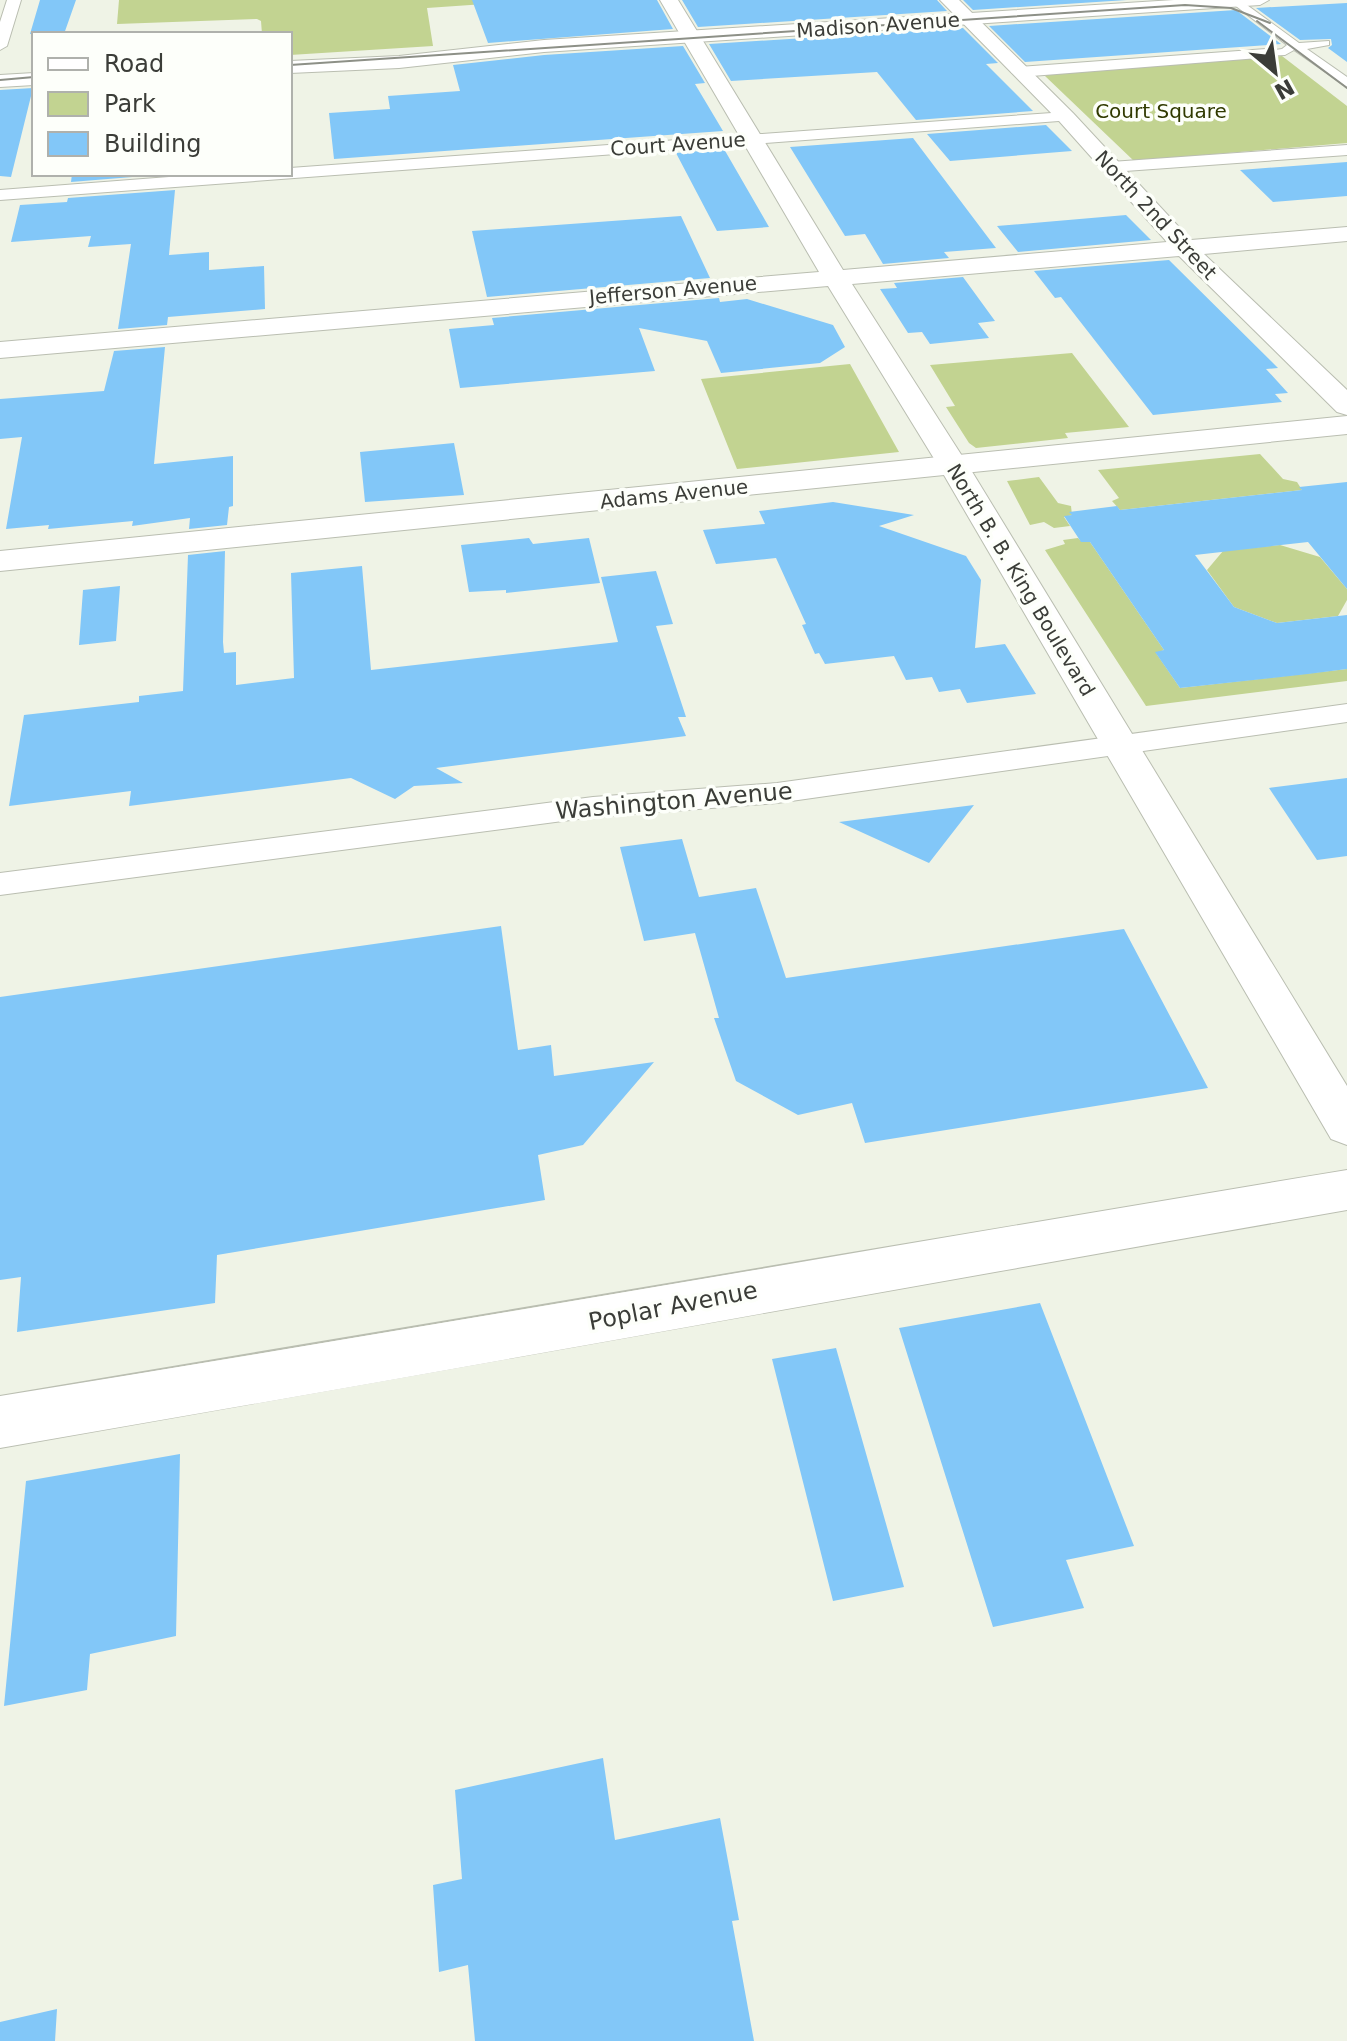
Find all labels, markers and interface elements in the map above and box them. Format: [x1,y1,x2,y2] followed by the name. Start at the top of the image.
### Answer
[795,7,961,43] street label: Madison Avenue
[32,32,292,176] legend
[1235,32,1315,112] north arrow
[104,50,164,78] text: Road
[1270,74,1299,104] text: N
[104,90,156,118] text: Park
[1095,99,1227,123] park label: Court Square
[610,127,746,161] street label: Court Avenue
[104,130,201,158] text: Building
[1090,146,1222,285] street label: North 2nd Street
[586,271,758,309] street label: Jefferson Avenue
[942,460,1100,700] street label: North B. B. King Boulevard
[599,474,749,514] street label: Adams Avenue
[554,777,794,825] street label: Washington Avenue
[586,1276,760,1336] street label: Poplar Avenue

